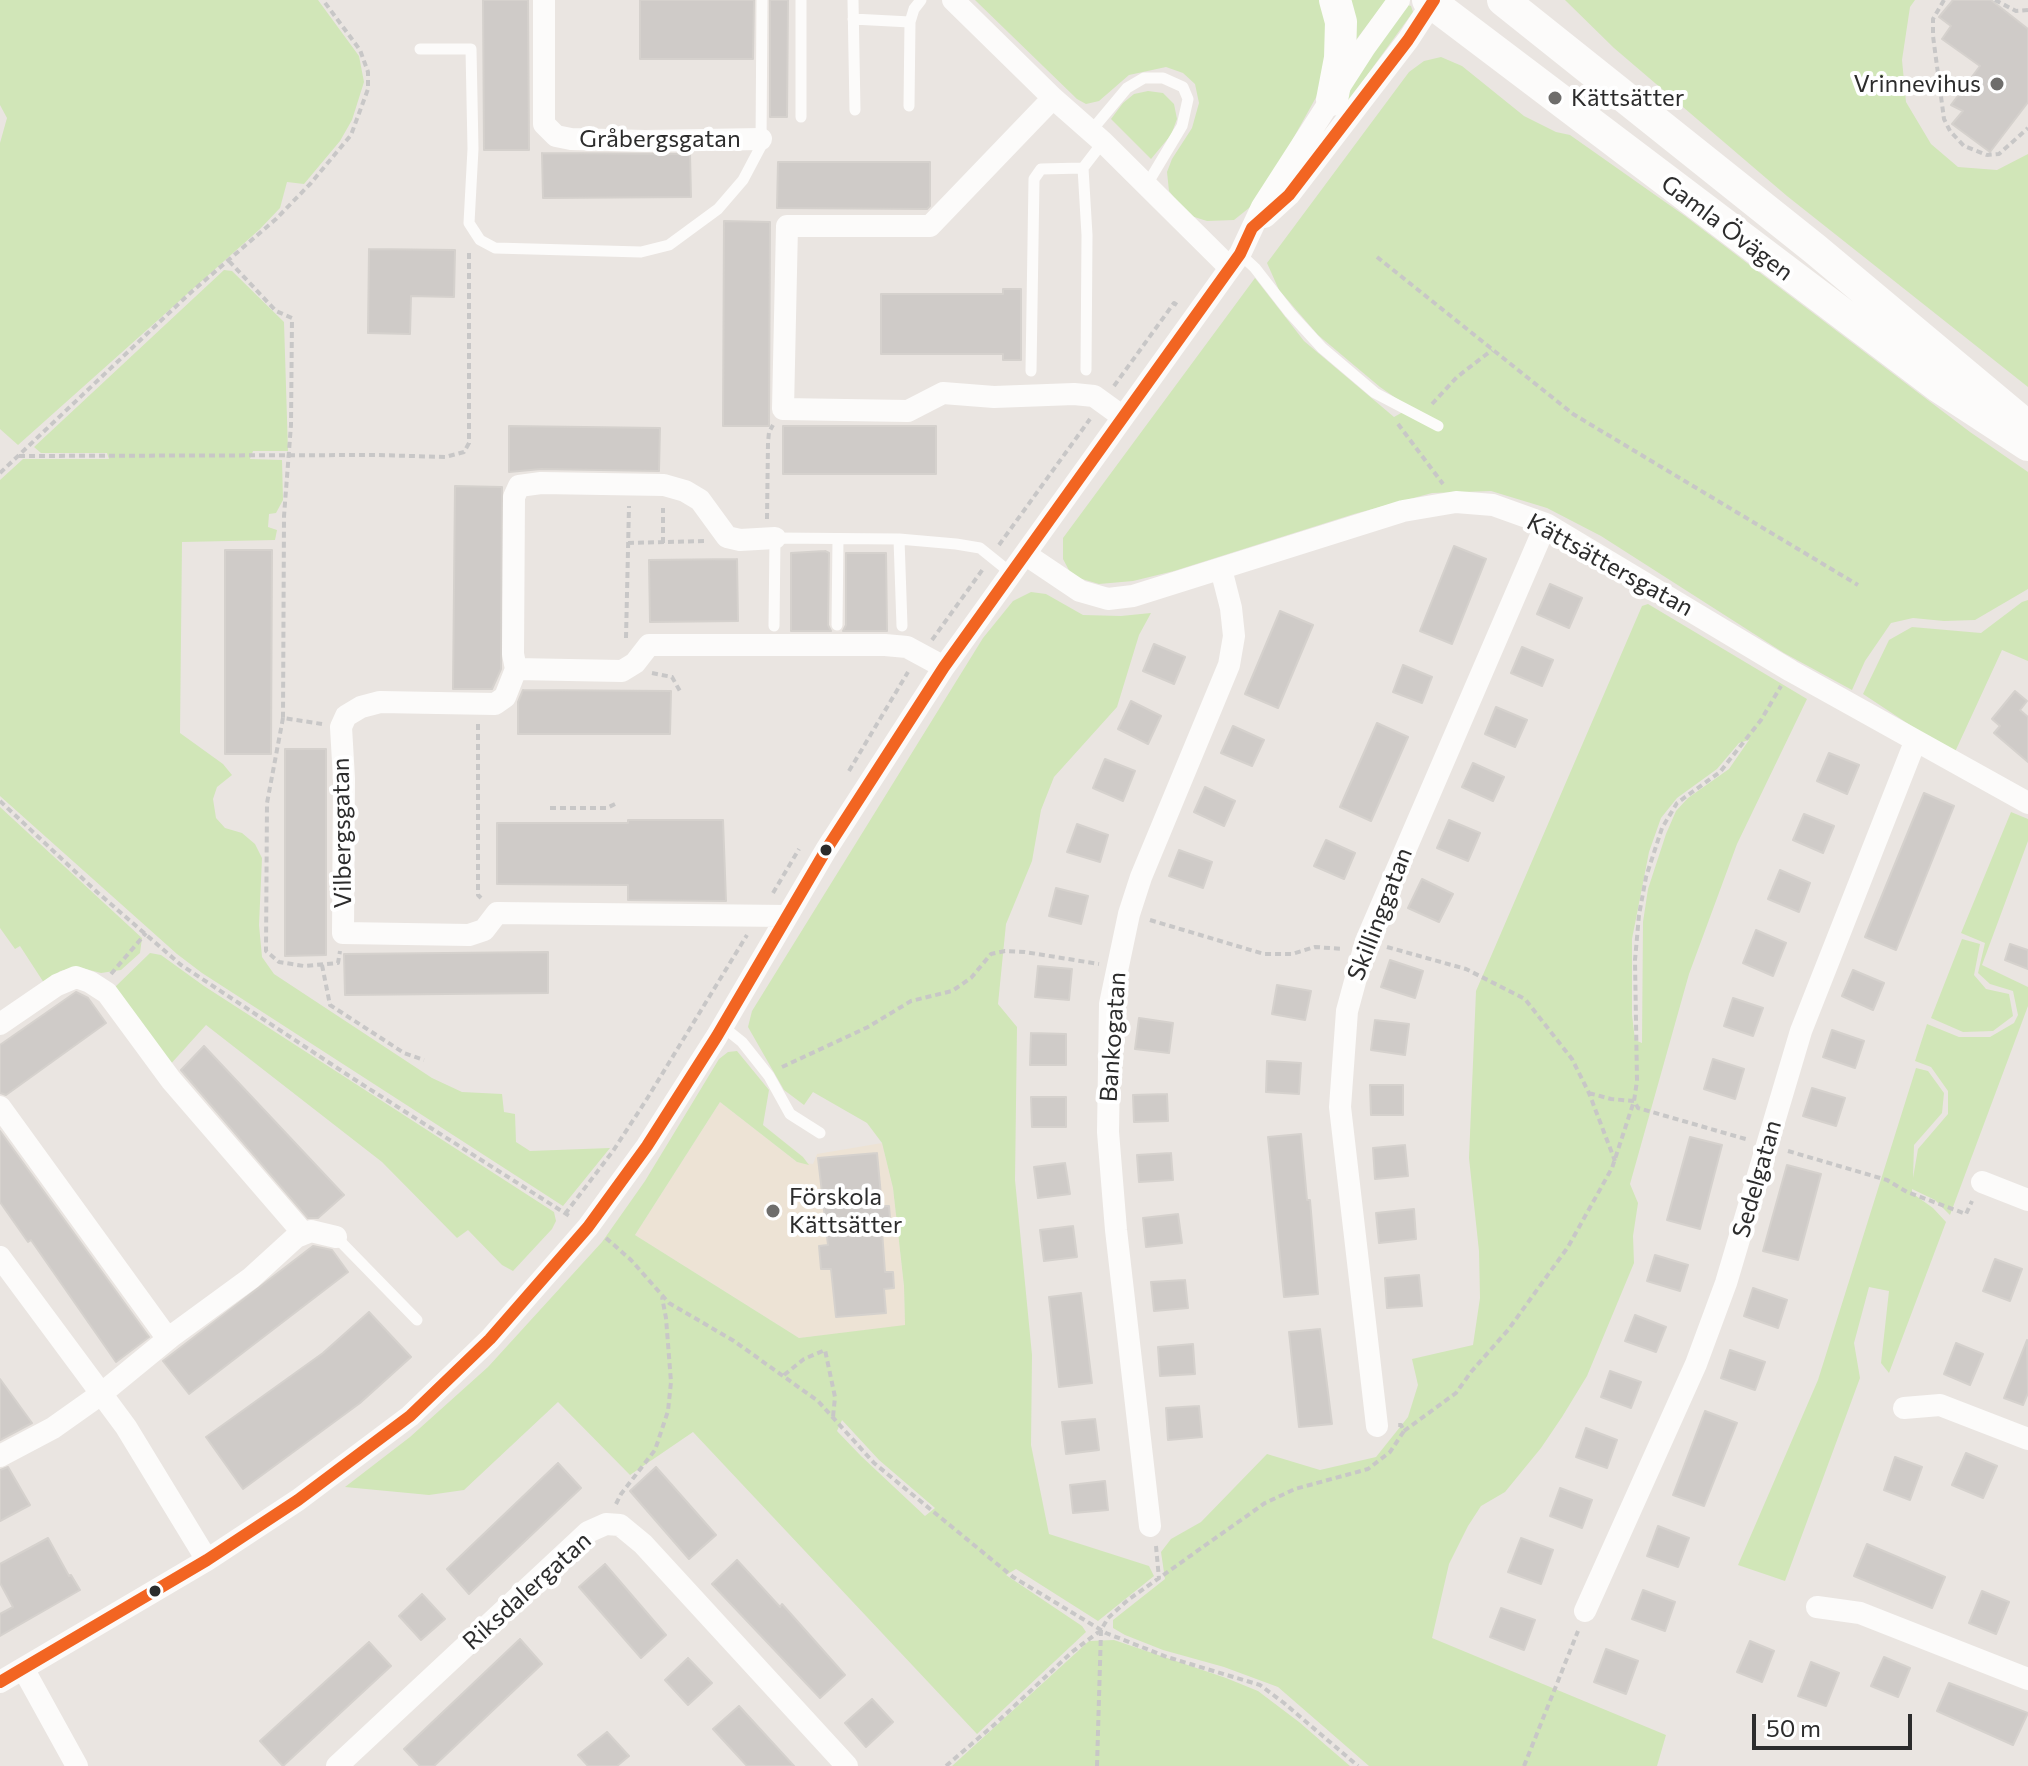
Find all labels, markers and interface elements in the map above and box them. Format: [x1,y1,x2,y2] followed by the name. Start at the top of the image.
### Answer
[1854,70,1981,98] place label: Vrinnevihus
[1988,75,2006,93] marker: Vrinnevihus
[1571,84,1684,112] place label: Kättsätter
[1546,89,1564,107] marker: Kättsätter
[579,125,741,153] street label: Gråbergsgatan
[1655,169,1799,287] street label: Gamla Övägen
[1522,507,1698,623] street label: Kättsättersgatan
[326,757,358,909] street label: Vilbergsgatan
[818,842,834,858] unlabelled marker
[1341,844,1419,984] street label: Skillinggatan
[1094,971,1132,1103] street label: Bankogatan
[1726,1117,1788,1241] street label: Sedelgatan
[789,1183,902,1239] place label: Förskola Kättsätter
[764,1202,782,1220] marker: Förskola Kättsätter
[457,1526,597,1656] street label: Riksdalergatan
[147,1583,163,1599] unlabelled marker
[1756,1698,1916,1748] scale bar
[1766,1713,1821,1742] text: 50 m

